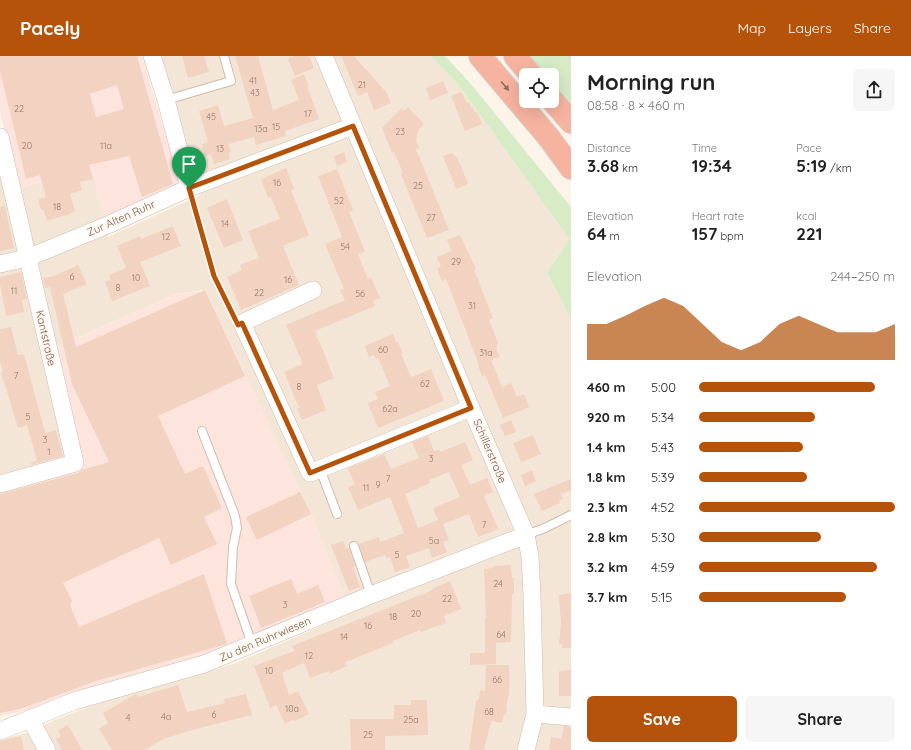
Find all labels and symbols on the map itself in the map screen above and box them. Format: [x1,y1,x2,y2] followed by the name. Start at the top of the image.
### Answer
[249,75,257,86] house number: 41
[358,79,366,90] house number: 21
[500,80,509,91] one-way arrow
[250,87,260,98] house number: 43
[14,103,24,114] house number: 22
[304,108,312,119] house number: 17
[206,111,216,122] house number: 45
[272,121,280,132] house number: 15
[254,123,268,134] house number: 13a
[395,126,405,137] house number: 23
[22,140,32,151] house number: 20
[100,140,112,151] house number: 11a
[216,143,224,154] house number: 13
[172,147,206,188] pin
[273,177,281,188] house number: 16
[413,180,423,191] house number: 25
[334,195,344,206] house number: 52
[85,196,158,239] street label: Zur Alten Ruhr
[53,201,61,212] house number: 18
[426,212,436,223] house number: 27
[221,218,229,229] house number: 14
[162,231,170,242] house number: 12
[340,241,350,252] house number: 54
[451,256,461,267] house number: 29
[70,271,75,282] house number: 6
[132,272,140,283] house number: 10
[284,274,292,285] house number: 16
[116,282,121,293] house number: 8
[11,285,17,296] house number: 11
[254,287,264,298] house number: 22
[355,288,365,299] house number: 56
[468,300,476,311] house number: 31
[33,309,59,367] street label: Kantstraße
[378,344,388,355] house number: 60
[479,347,493,358] house number: 31a
[14,370,19,381] house number: 7
[420,378,430,389] house number: 62
[297,381,302,392] house number: 8
[382,403,398,414] house number: 62a
[26,411,31,422] house number: 5
[470,417,510,485] street label: Schillerstraße
[43,434,48,445] house number: 3
[47,446,51,457] house number: 1
[429,453,434,464] house number: 3
[386,473,391,484] house number: 7
[375,479,381,490] house number: 9
[363,482,369,493] house number: 11
[482,519,487,530] house number: 7
[429,535,439,546] house number: 5a
[395,549,400,560] house number: 5
[493,578,503,589] house number: 24
[442,593,452,604] house number: 22
[283,599,288,610] house number: 3
[411,608,421,619] house number: 20
[389,611,397,622] house number: 18
[217,613,313,665] street label: Zu den Ruhrwiesen
[364,620,372,631] house number: 16
[496,629,506,640] house number: 64
[340,631,348,642] house number: 14
[305,650,313,661] house number: 12
[265,665,273,676] house number: 10
[492,674,502,685] house number: 66
[285,703,299,714] house number: 10a
[484,706,494,717] house number: 68
[212,709,217,720] house number: 6
[161,711,171,722] house number: 4a
[126,712,131,723] house number: 4
[403,714,419,725] house number: 25a
[363,729,373,740] house number: 25

